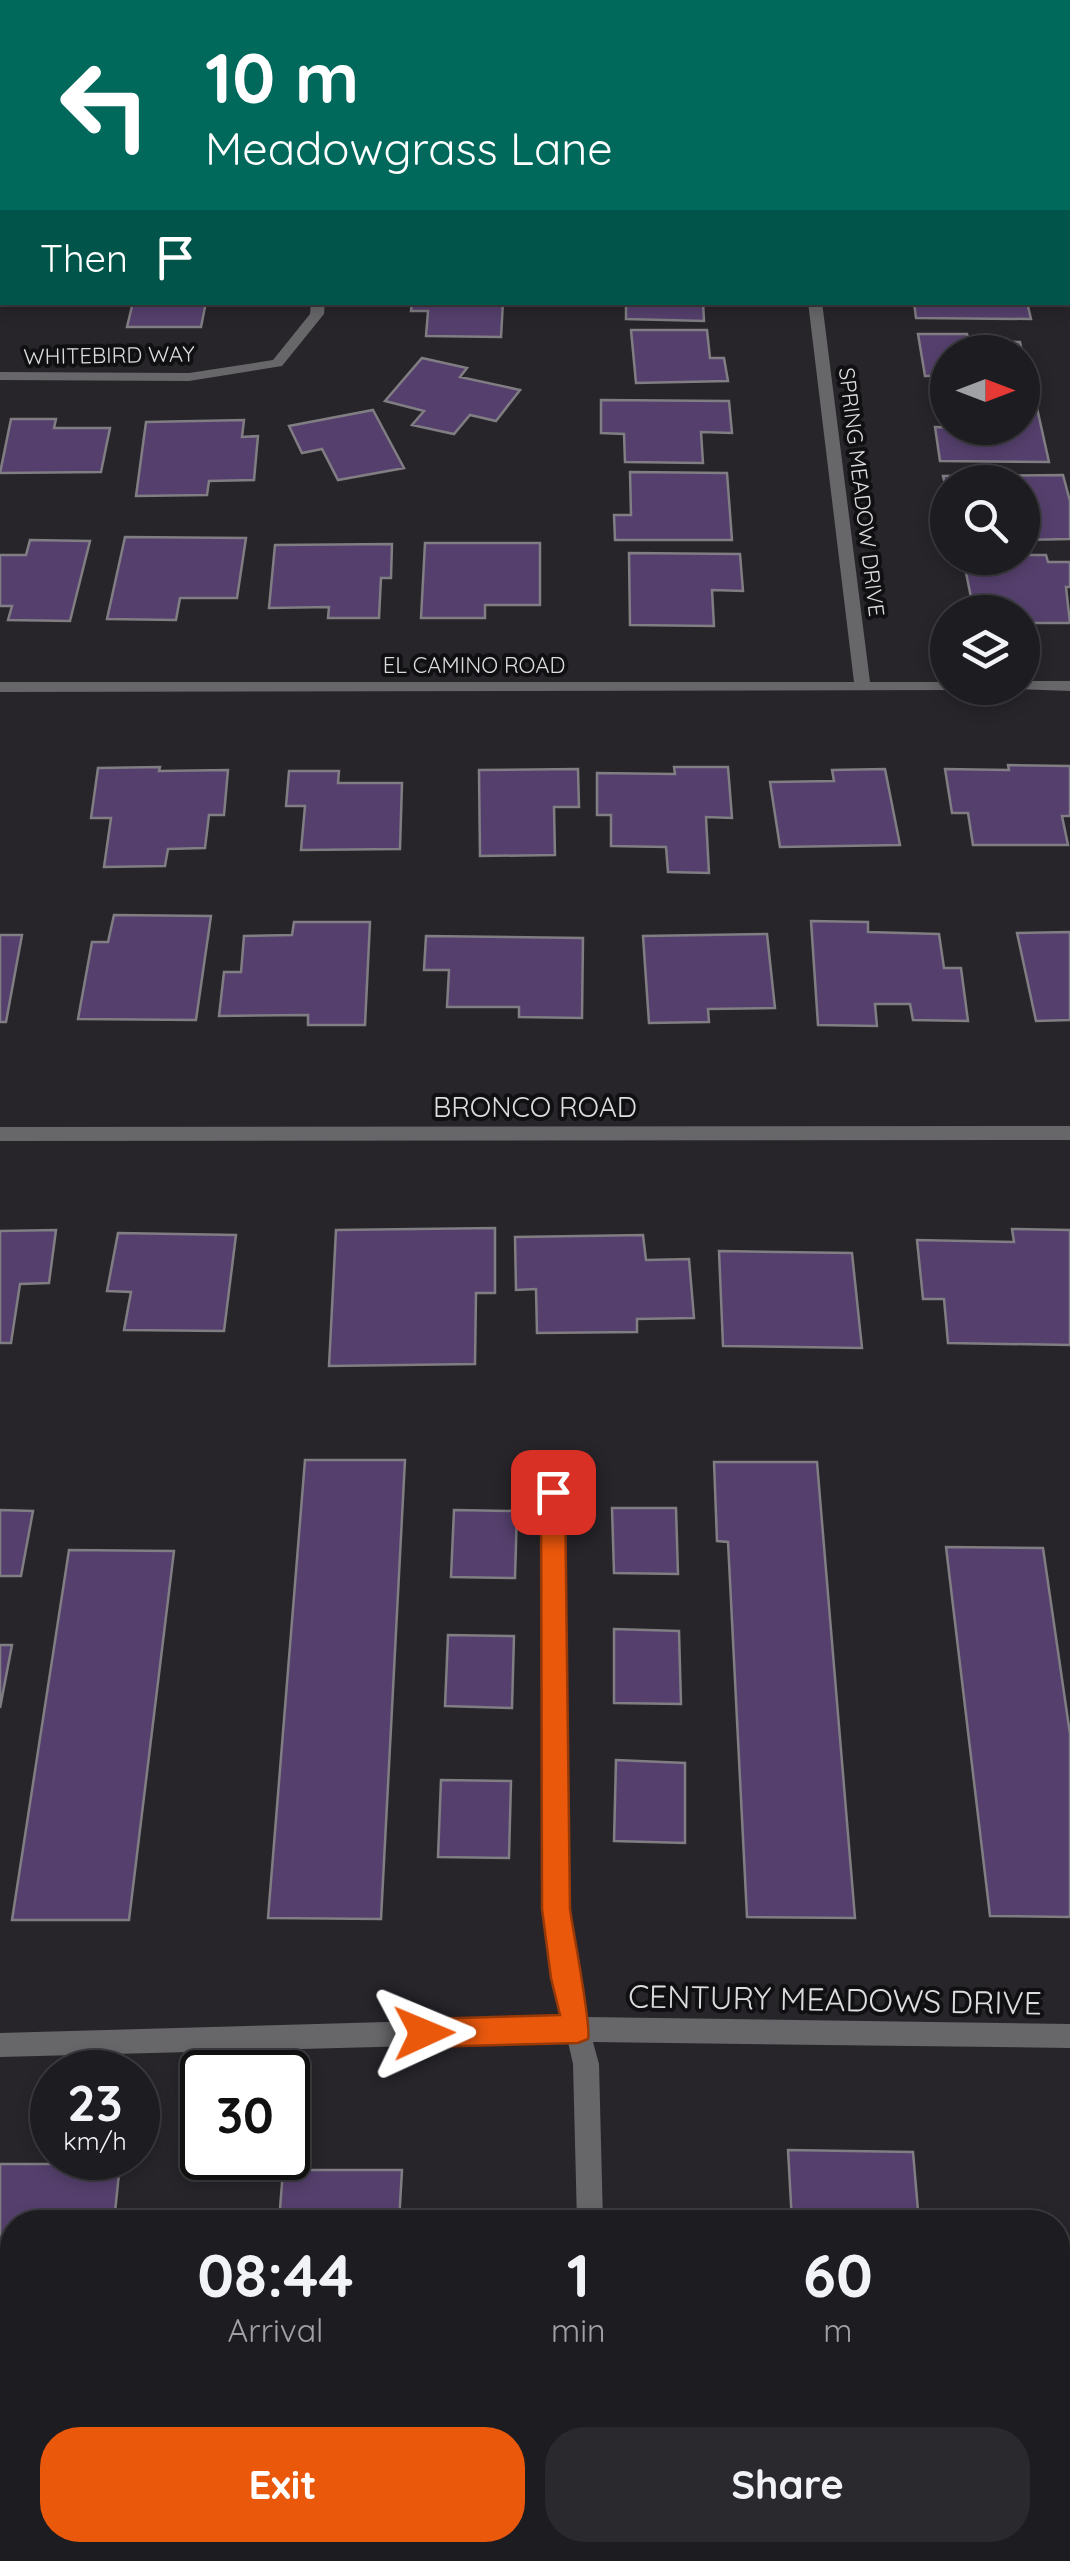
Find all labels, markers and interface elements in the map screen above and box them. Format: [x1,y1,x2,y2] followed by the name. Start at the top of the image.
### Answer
[205,33,359,121] text: 10 m
[40,40,170,170] icon: left
[205,120,613,176] text: Meadowgrass Lane
[148,230,203,285] icon: arrive
[40,234,128,282] text: Then
[930,335,1040,445] north arrow
[930,335,1040,705] map controls
[23,340,195,370] street label: WHITEBIRD WAY
[833,366,891,618] street label: SPRING MEADOW DRIVE
[930,465,1040,575] button: search
[930,595,1040,705] button: layers
[383,651,565,679] street label: EL CAMINO ROAD
[433,1089,637,1124] street label: BRONCO ROAD
[511,1450,596,1535] pin
[526,1465,581,1520] icon: arrive
[628,1975,1042,2023] street label: CENTURY MEADOWS DRIVE
[372,1981,476,2085] position arrow
[180,2050,310,2180] speed limit sign: 30
[67,2071,123,2134] text: 23
[63,2125,127,2156] text: km/h
[197,2237,354,2312] text: 08:44
[567,2237,590,2312] text: 1
[803,2237,873,2312] text: 60
[228,2310,323,2350] text: Arrival
[551,2310,606,2350] text: min
[823,2310,852,2350] text: m
[40,2427,525,2542] button: Exit
[545,2427,1030,2542] button: Share

